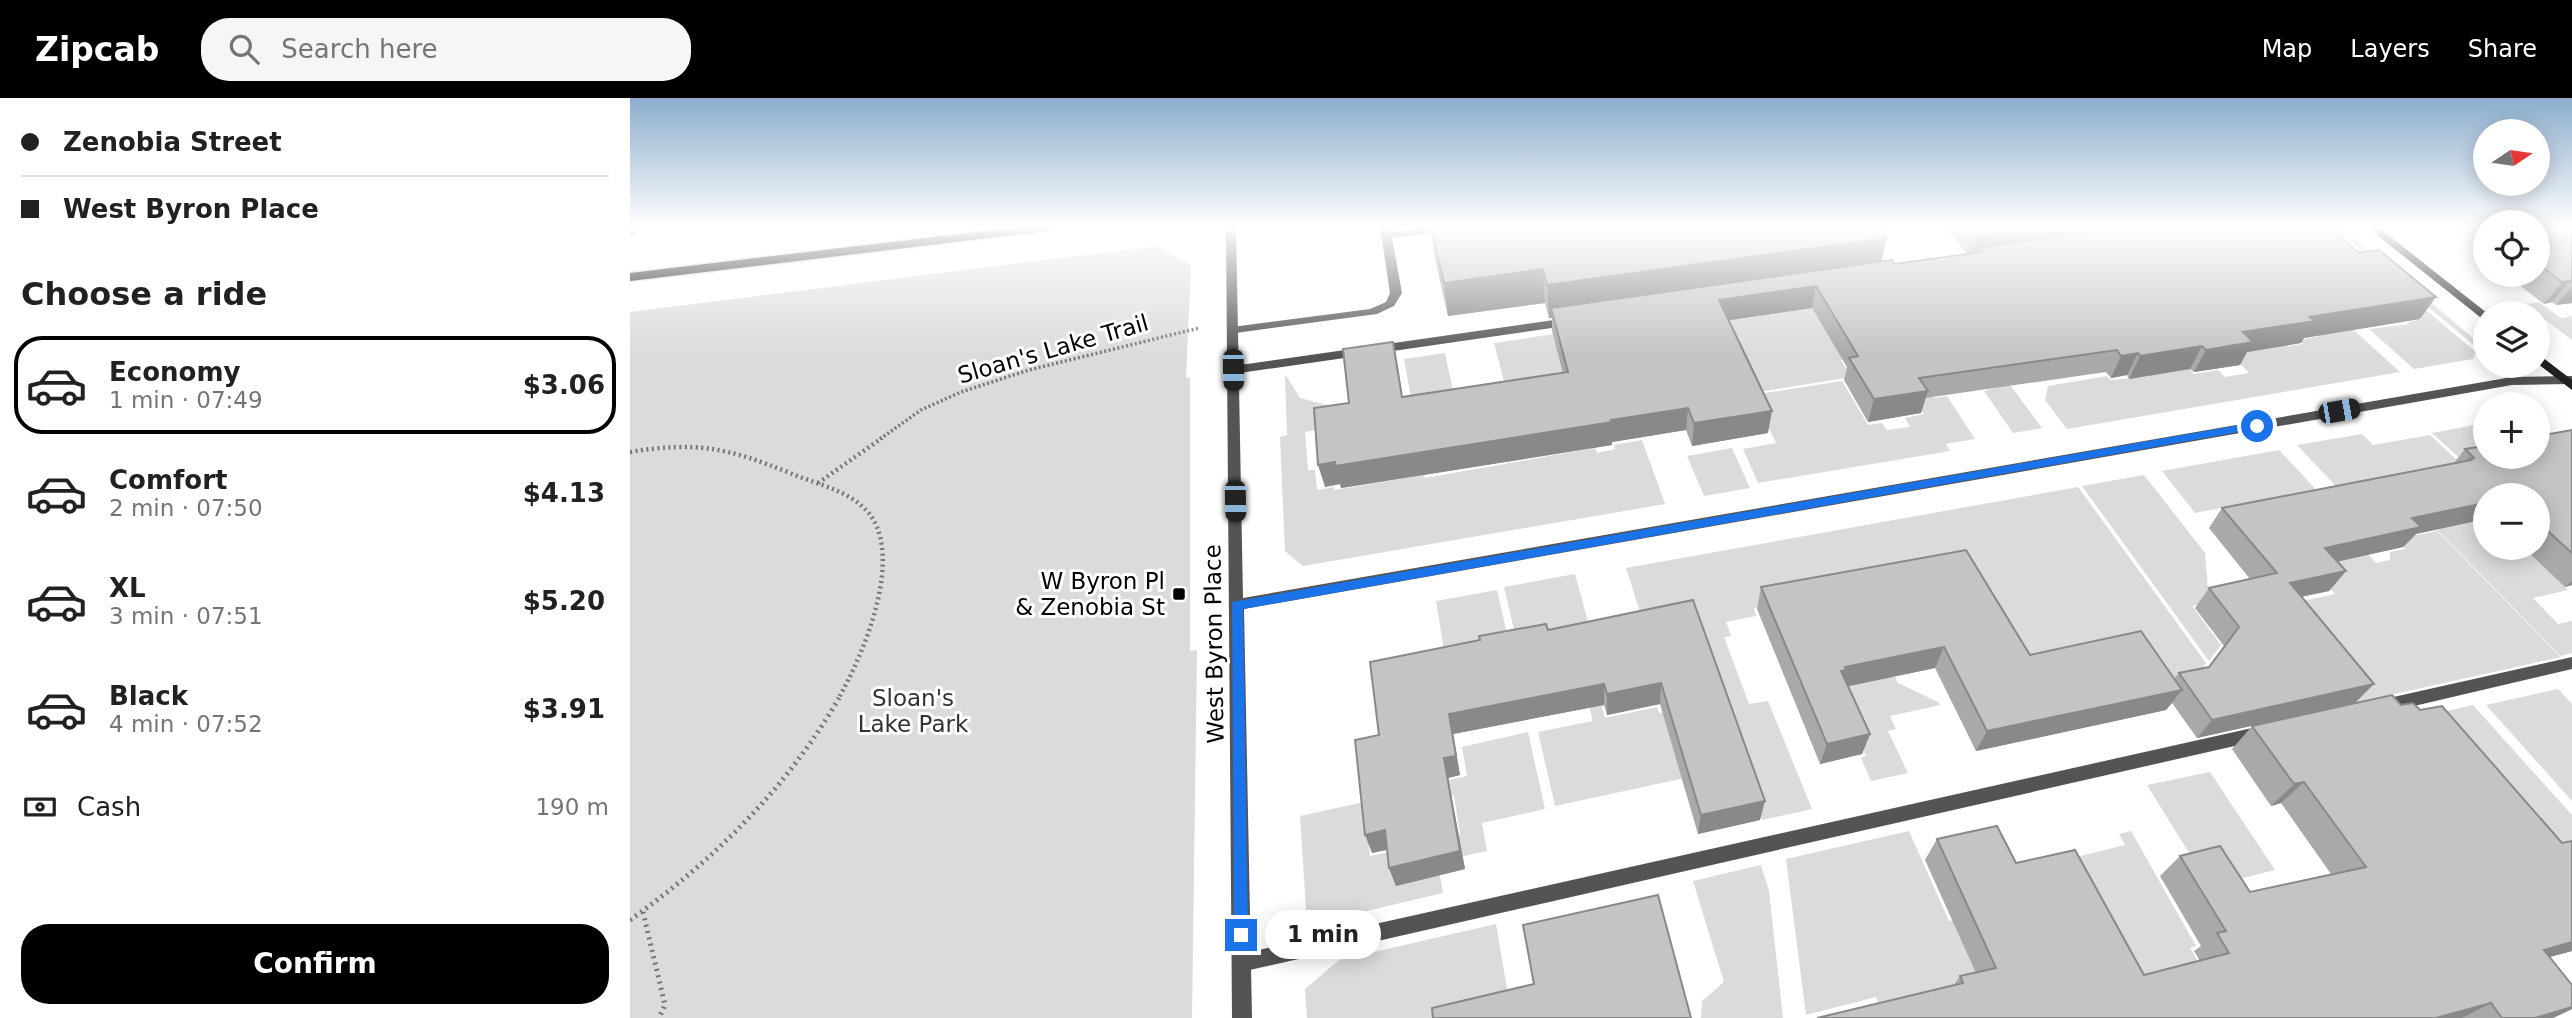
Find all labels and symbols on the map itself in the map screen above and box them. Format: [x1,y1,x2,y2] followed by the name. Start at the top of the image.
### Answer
[2473,119,2550,196] north arrow
[955,309,1151,389] street label: Sloan's Lake Trail
[1223,349,1244,391] car
[2317,397,2362,425] car
[2241,410,2273,442] route start
[1225,480,1246,522] car
[1199,544,1229,744] street label: West Byron Place
[1015,568,1165,620] place label: W Byron Pl & Zenobia St
[1171,586,1187,602] marker: W Byron Pl & Zenobia St
[858,685,969,737] park label: Sloan's Lake Park
[1266,910,1381,960] callout: 1 min
[1225,919,1257,951] route end

